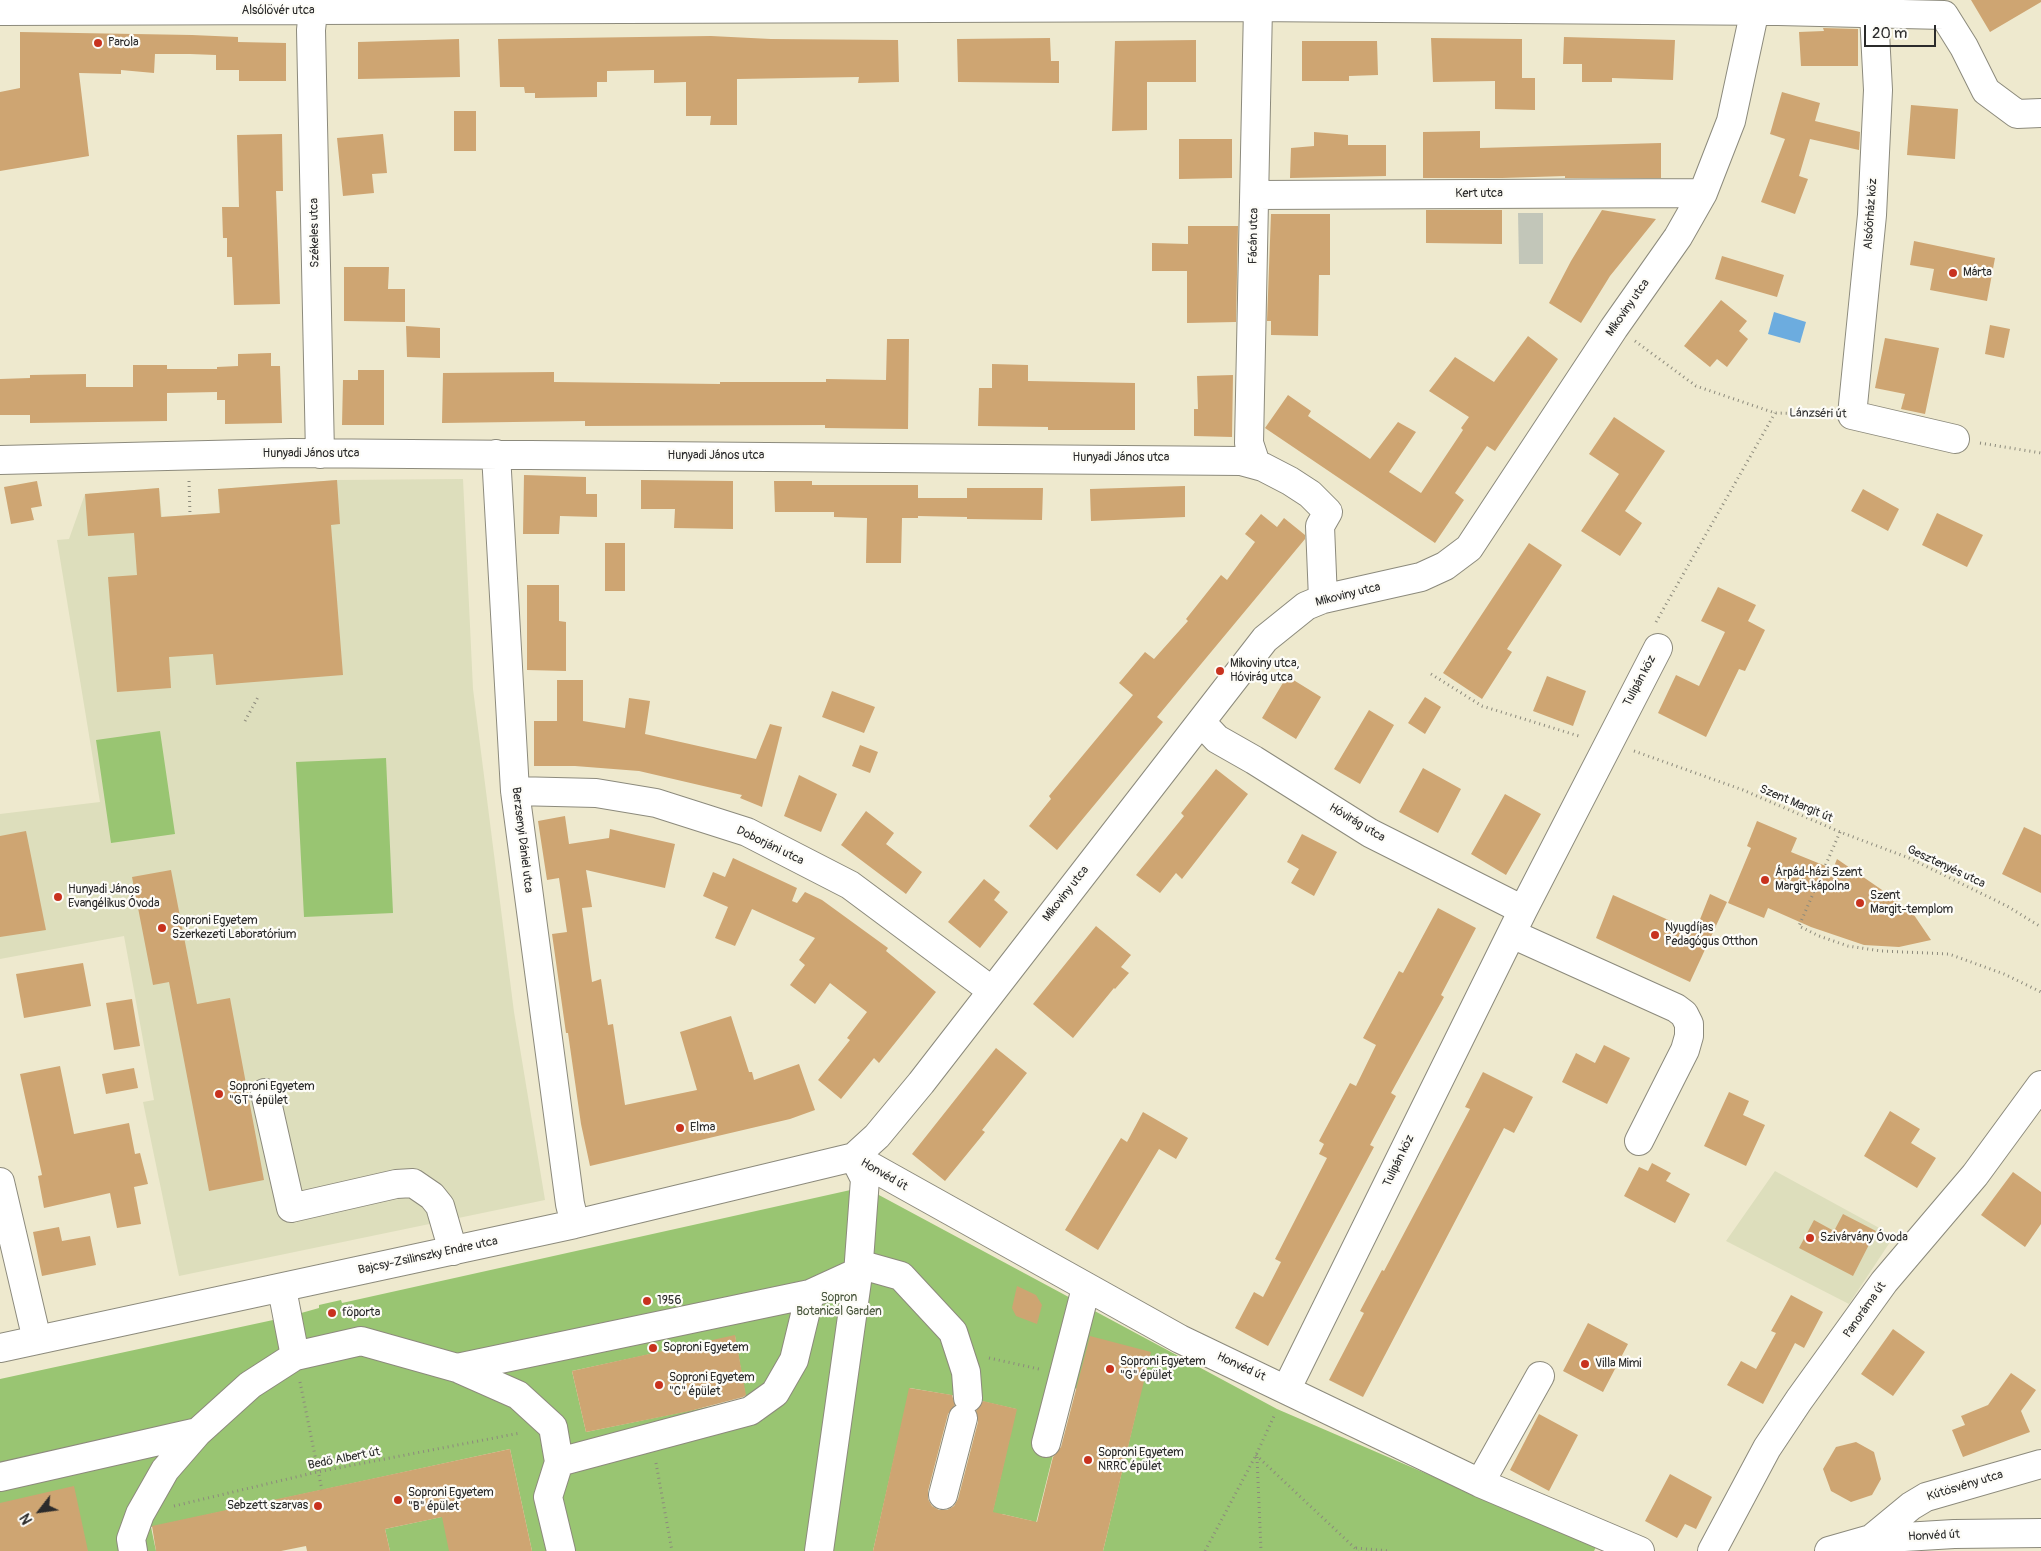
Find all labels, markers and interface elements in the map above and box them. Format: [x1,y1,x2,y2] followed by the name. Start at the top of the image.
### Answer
[241,4,315,18] street label: Alsólövér utca
[1866,15,1938,47] scale bar
[1872,24,1907,43] text: 20 m
[108,36,139,50] place label: Parola
[92,37,104,49] marker: Parola
[1861,178,1881,250] street label: Alsóőrház köz
[1455,187,1503,201] street label: Kert utca
[307,198,323,268] street label: Székeles utca
[1246,208,1262,264] street label: Fácán utca
[1963,266,1992,280] place label: Márta
[1947,267,1959,279] marker: Márta
[1603,277,1653,339] street label: Mikoviny utca
[1789,406,1847,422] street label: Lánzséri út
[263,447,359,461] street label: Hunyadi János utca
[668,449,764,463] street label: Hunyadi János utca
[1073,451,1169,465] street label: Hunyadi János utca
[1314,580,1382,610] street label: Mikoviny utca
[1621,653,1659,709] street label: Tulipán köz
[1230,657,1299,685] place label: Mikoviny utca, Hóvirág utca
[1214,665,1226,677] marker: Mikoviny utca, Hóvirág utca
[1757,782,1835,826] street label: Szent Margit út
[508,786,536,894] street label: Berzsenyi Dániel utca
[1326,801,1388,845] street label: Hóvirág utca
[734,824,806,868] street label: Doborjáni utca
[1905,843,1987,891] street label: Gesztenyés utca
[1040,863,1092,925] street label: Mikoviny utca
[1775,866,1862,894] place label: Árpád-házi Szent Margit-kápolna
[1759,874,1771,886] marker: Árpád-házi Szent Margit-kápolna
[68,883,159,911] place label: Hunyadi János Evangélikus Óvoda
[1870,889,1953,917] place label: Szent Margit-templom
[52,891,64,903] marker: Hunyadi János Evangélikus Óvoda
[1854,897,1866,909] marker: Szent Margit-templom
[172,914,296,942] place label: Soproni Egyetem Szerkezeti Laboratórium
[1665,921,1758,949] place label: Nyugdíjas Pedagógus Otthon
[156,922,168,934] marker: Soproni Egyetem Szerkezeti Laboratórium
[1649,929,1661,941] marker: Nyugdíjas Pedagógus Otthon
[229,1080,315,1108] place label: Soproni Egyetem "GT" épület
[213,1088,225,1100] marker: Soproni Egyetem "GT" épület
[690,1121,715,1135] place label: Elma
[674,1122,686,1134] marker: Elma
[1380,1133,1418,1189] street label: Tulipán köz
[858,1156,910,1194] street label: Honvéd út
[1820,1231,1908,1245] place label: Szivárvány Óvoda
[1804,1232,1816,1244] marker: Szivárvány Óvoda
[357,1234,499,1278] street label: Bajcsy-Zsilinszky Endre utca
[1841,1279,1889,1341] street label: Panoráma út
[796,1291,882,1319] park label: Sopron Botanical Garden
[657,1294,681,1308] place label: 1956
[641,1295,653,1307] marker: 1956
[342,1306,380,1320] place label: főporta
[326,1307,338,1319] marker: főporta
[663,1341,749,1355] place label: Soproni Egyetem
[647,1342,659,1354] marker: Soproni Egyetem
[1214,1349,1268,1385] street label: Honvéd út
[1120,1355,1206,1383] place label: Soproni Egyetem "G" épület
[1595,1357,1641,1371] place label: Villa Mimi
[1579,1358,1591,1370] marker: Villa Mimi
[1104,1363,1116,1375] marker: Soproni Egyetem "G" épület
[669,1371,755,1399] place label: Soproni Egyetem "C" épület
[653,1379,665,1391] marker: Soproni Egyetem "C" épület
[307,1445,381,1473] street label: Bedő Albert út
[1098,1446,1184,1474] place label: Soproni Egyetem NRRC épület
[1082,1454,1094,1466] marker: Soproni Egyetem NRRC épület
[1925,1468,2005,1504] street label: Kútösvény utca
[15,1486,65,1536] north arrow
[408,1486,494,1514] place label: Soproni Egyetem "B" épület
[392,1494,404,1506] marker: Soproni Egyetem "B" épület
[227,1499,308,1513] place label: Sebzett szarvas
[312,1500,324,1512] marker: Sebzett szarvas
[17,1510,36,1527] text: N
[1908,1527,1960,1545] street label: Honvéd út

